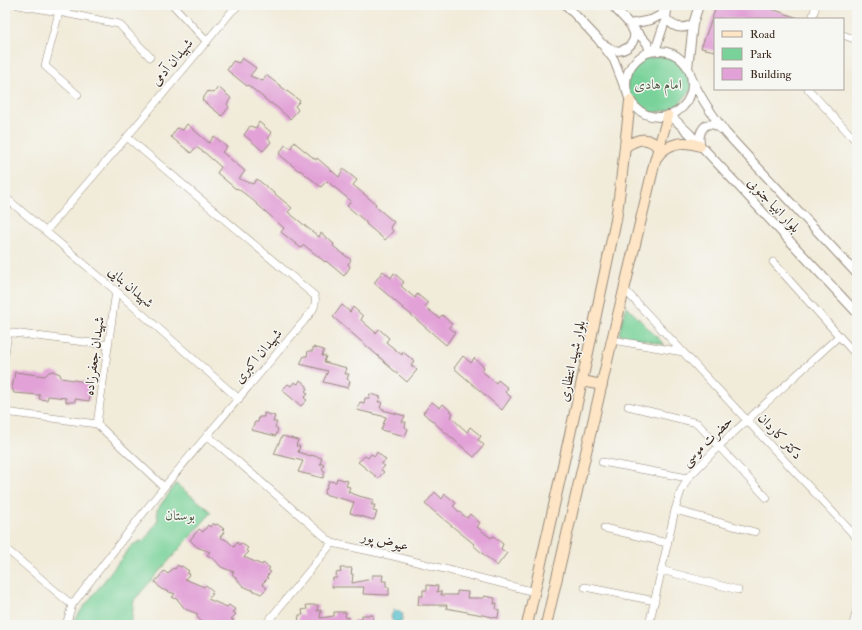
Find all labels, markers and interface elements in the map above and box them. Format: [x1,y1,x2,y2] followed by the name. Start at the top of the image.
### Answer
[714,18,844,90] legend
[750,27,775,42] text: Road
[147,35,198,90] street label: شهیدان آدمی
[750,47,772,62] text: Park
[750,67,793,82] text: Building
[634,76,682,97] park label: امام هادی
[743,174,804,237] street label: بلوار انبیا جنوبی
[104,263,157,312] street label: شهیدان بنایی
[80,315,109,397] street label: شهیدان جعفرزاده
[555,318,590,404] street label: بلوار شهید انتظاری
[230,325,287,387] street label: شهیدان اکبری
[754,409,806,463] street label: دکتر کاردان
[678,412,737,471] street label: حضرت موسی
[165,507,195,524] park label: بوستان
[357,527,410,557] street label: عیوض پور

